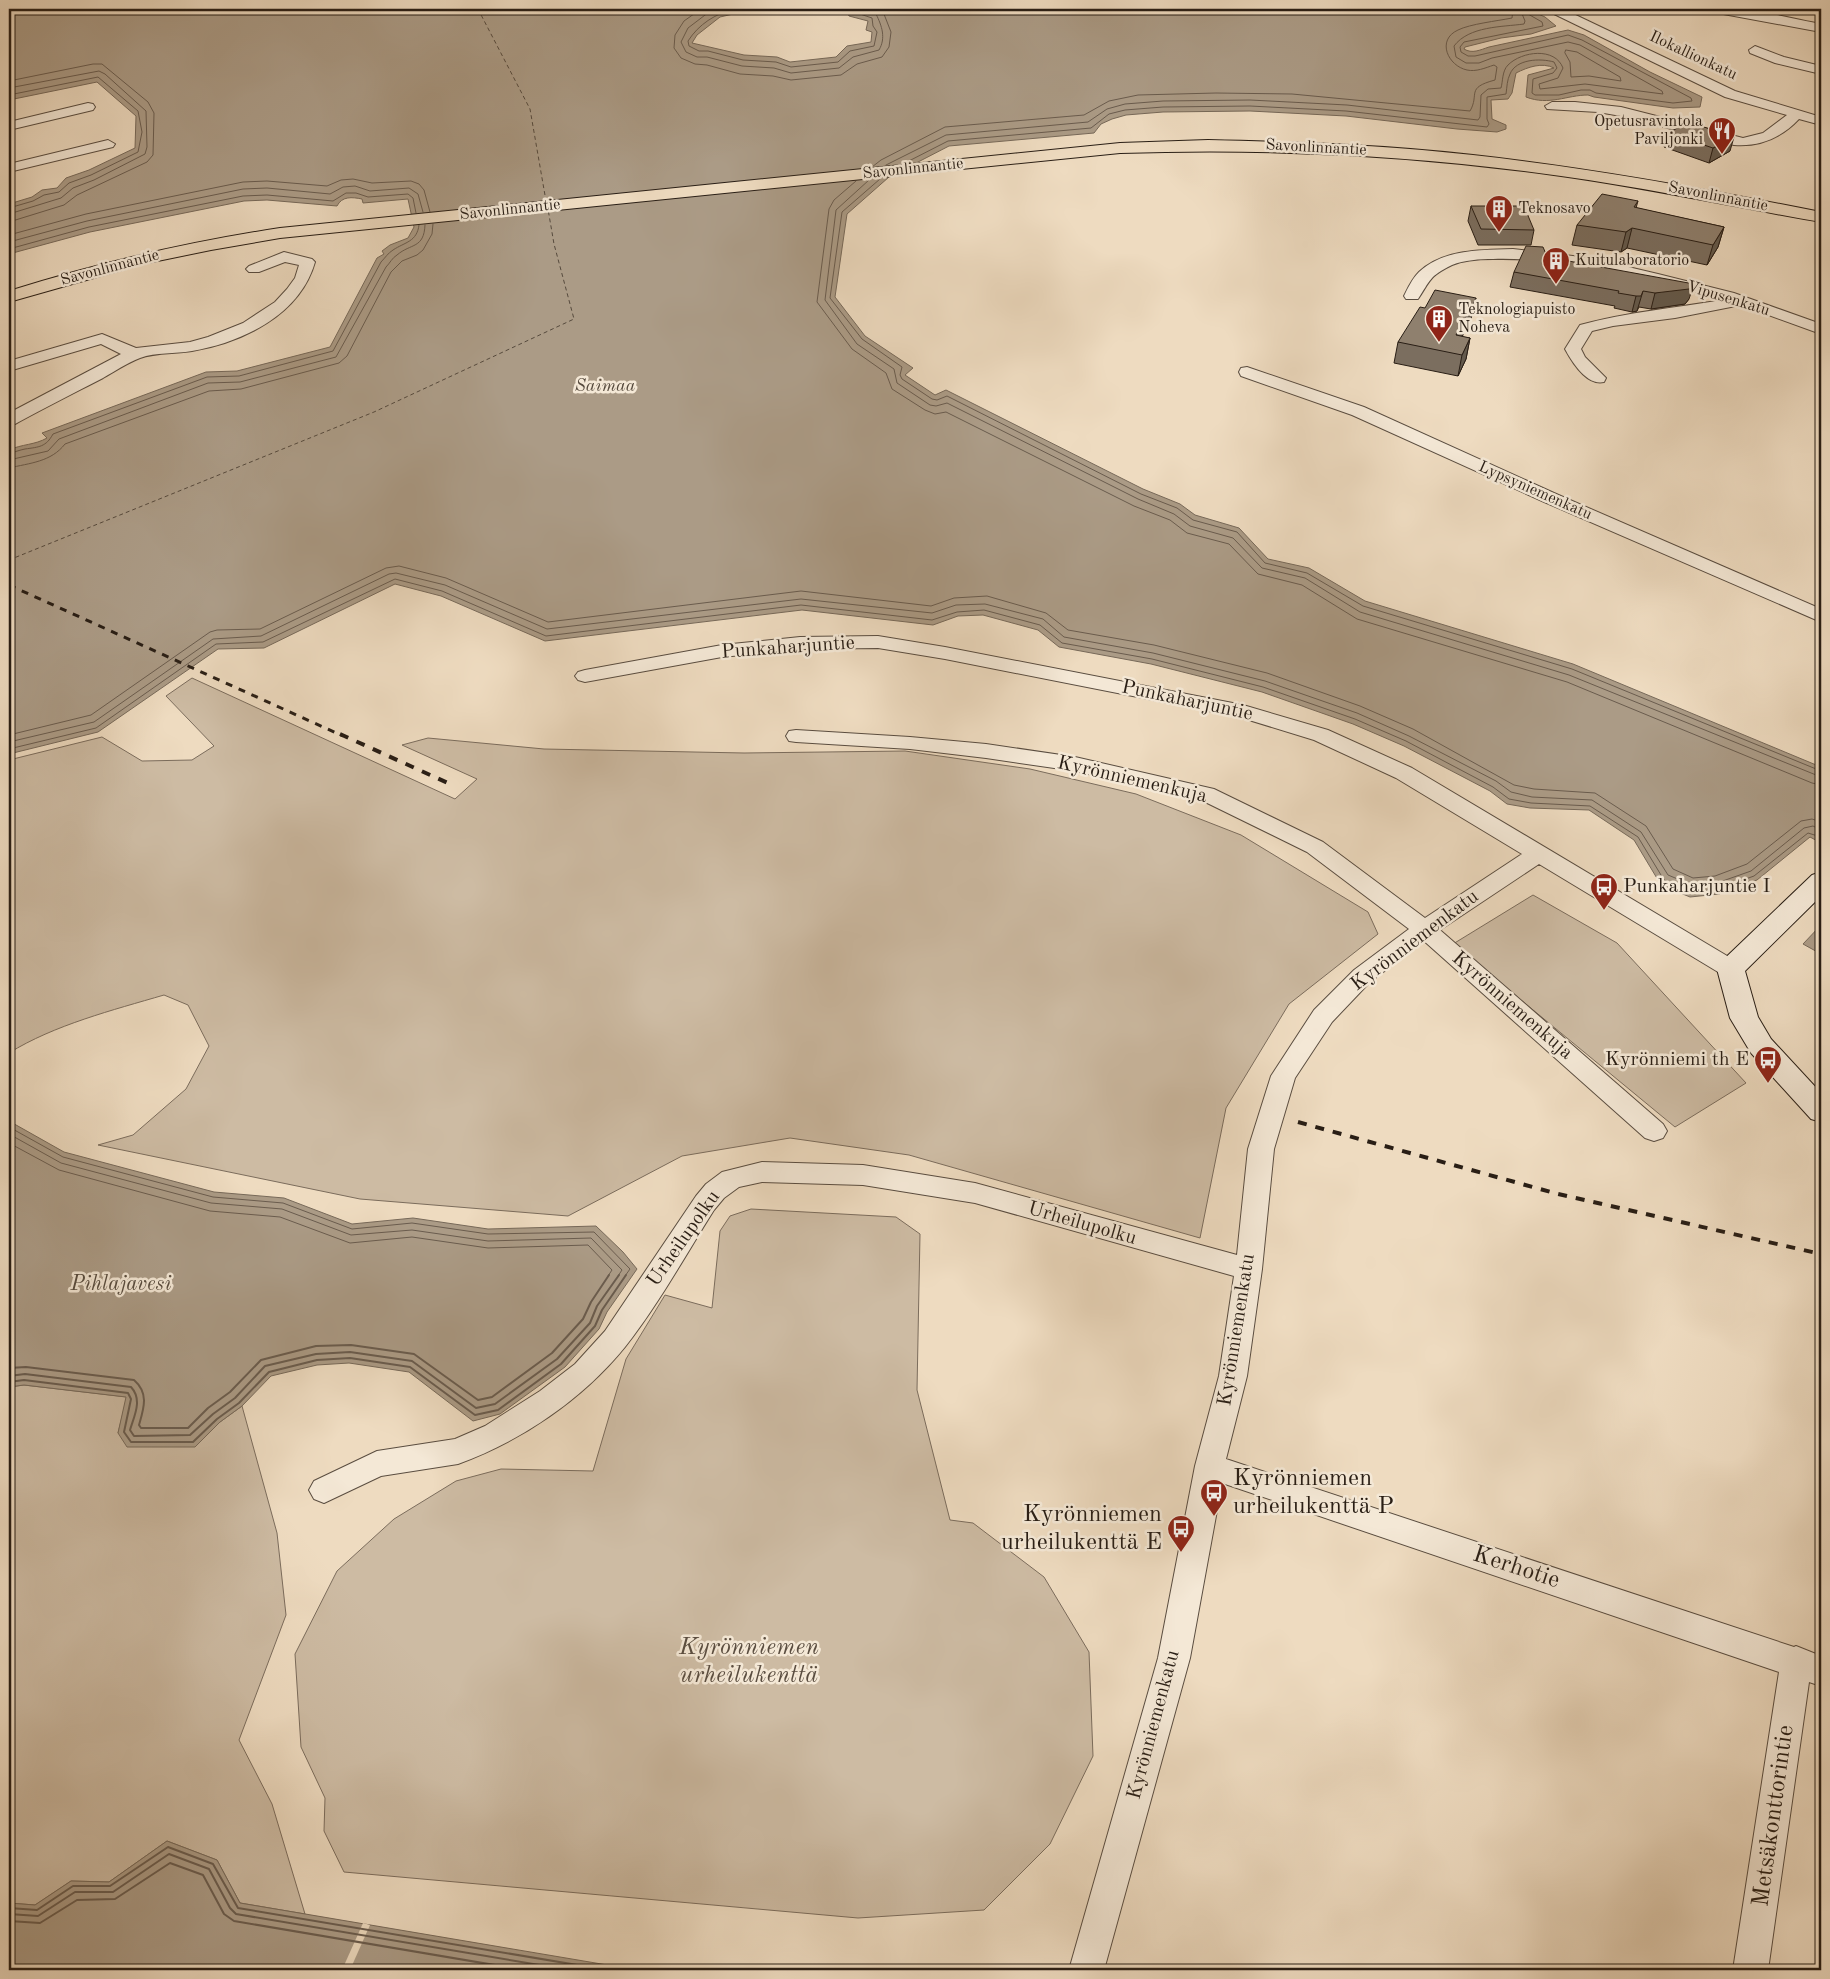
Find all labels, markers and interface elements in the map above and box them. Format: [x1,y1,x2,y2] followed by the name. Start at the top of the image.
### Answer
[1647,29,1740,83] street label: Ilokallionkatu
[1594,114,1703,148] place label: Opetusravintola Paviljonki
[1707,116,1737,155] restaurant icon: Opetusravintola Paviljonki
[1265,137,1367,159] street label: Savonlinnantie
[862,156,964,182] street label: Savonlinnantie
[1667,179,1769,215] street label: Savonlinnantie
[1484,194,1514,233] building icon: Teknosavo
[459,197,561,223] street label: Savonlinnantie
[1518,201,1591,217] place label: Teknosavo
[1541,246,1571,285] building icon: Kuitulaboratorio
[59,247,161,289] street label: Savonlinnantie
[1575,253,1689,269] place label: Kuitulaboratorio
[1684,279,1772,319] street label: Vipusenkatu
[1458,302,1575,336] place label: Teknologiapuisto Noheva
[1424,304,1454,343] building icon: Teknologiapuisto Noheva
[575,377,636,395] water label: Saimaa
[1476,459,1595,523] street label: Lypsyniemenkatu
[721,633,855,663] street label: Punkaharjuntie
[1119,677,1255,725] street label: Punkaharjuntie
[1055,753,1209,807] street label: Kyrönniemenkuja
[1589,872,1619,911] bus stop icon: Punkaharjuntie I
[1623,877,1770,897] place label: Punkaharjuntie I
[1348,887,1483,995] street label: Kyrönniemenkatu
[1448,948,1576,1064] street label: Kyrönniemenkuja
[1753,1045,1783,1084] bus stop icon: Kyrönniemi th E
[1605,1050,1749,1070] place label: Kyrönniemi th E
[644,1187,725,1291] street label: Urheilupolku
[1025,1199,1139,1249] street label: Urheilupolku
[1215,1252,1259,1408] street label: Kyrönniemenkatu
[70,1274,171,1295] water label: Pihlajavesi
[1233,1467,1394,1519] place label: Kyrönniemen urheilukenttä P
[1199,1478,1229,1517] bus stop icon: Kyrönniemen urheilukenttä P
[1001,1503,1162,1555] place label: Kyrönniemen urheilukenttä E
[1166,1514,1196,1553] bus stop icon: Kyrönniemen urheilukenttä E
[1470,1543,1562,1593] street label: Kerhotie
[678,1636,819,1688] park label: Kyrönniemen urheilukenttä
[1124,1648,1184,1802] street label: Kyrönniemenkatu
[1749,1724,1799,1908] street label: Metsäkonttorintie

